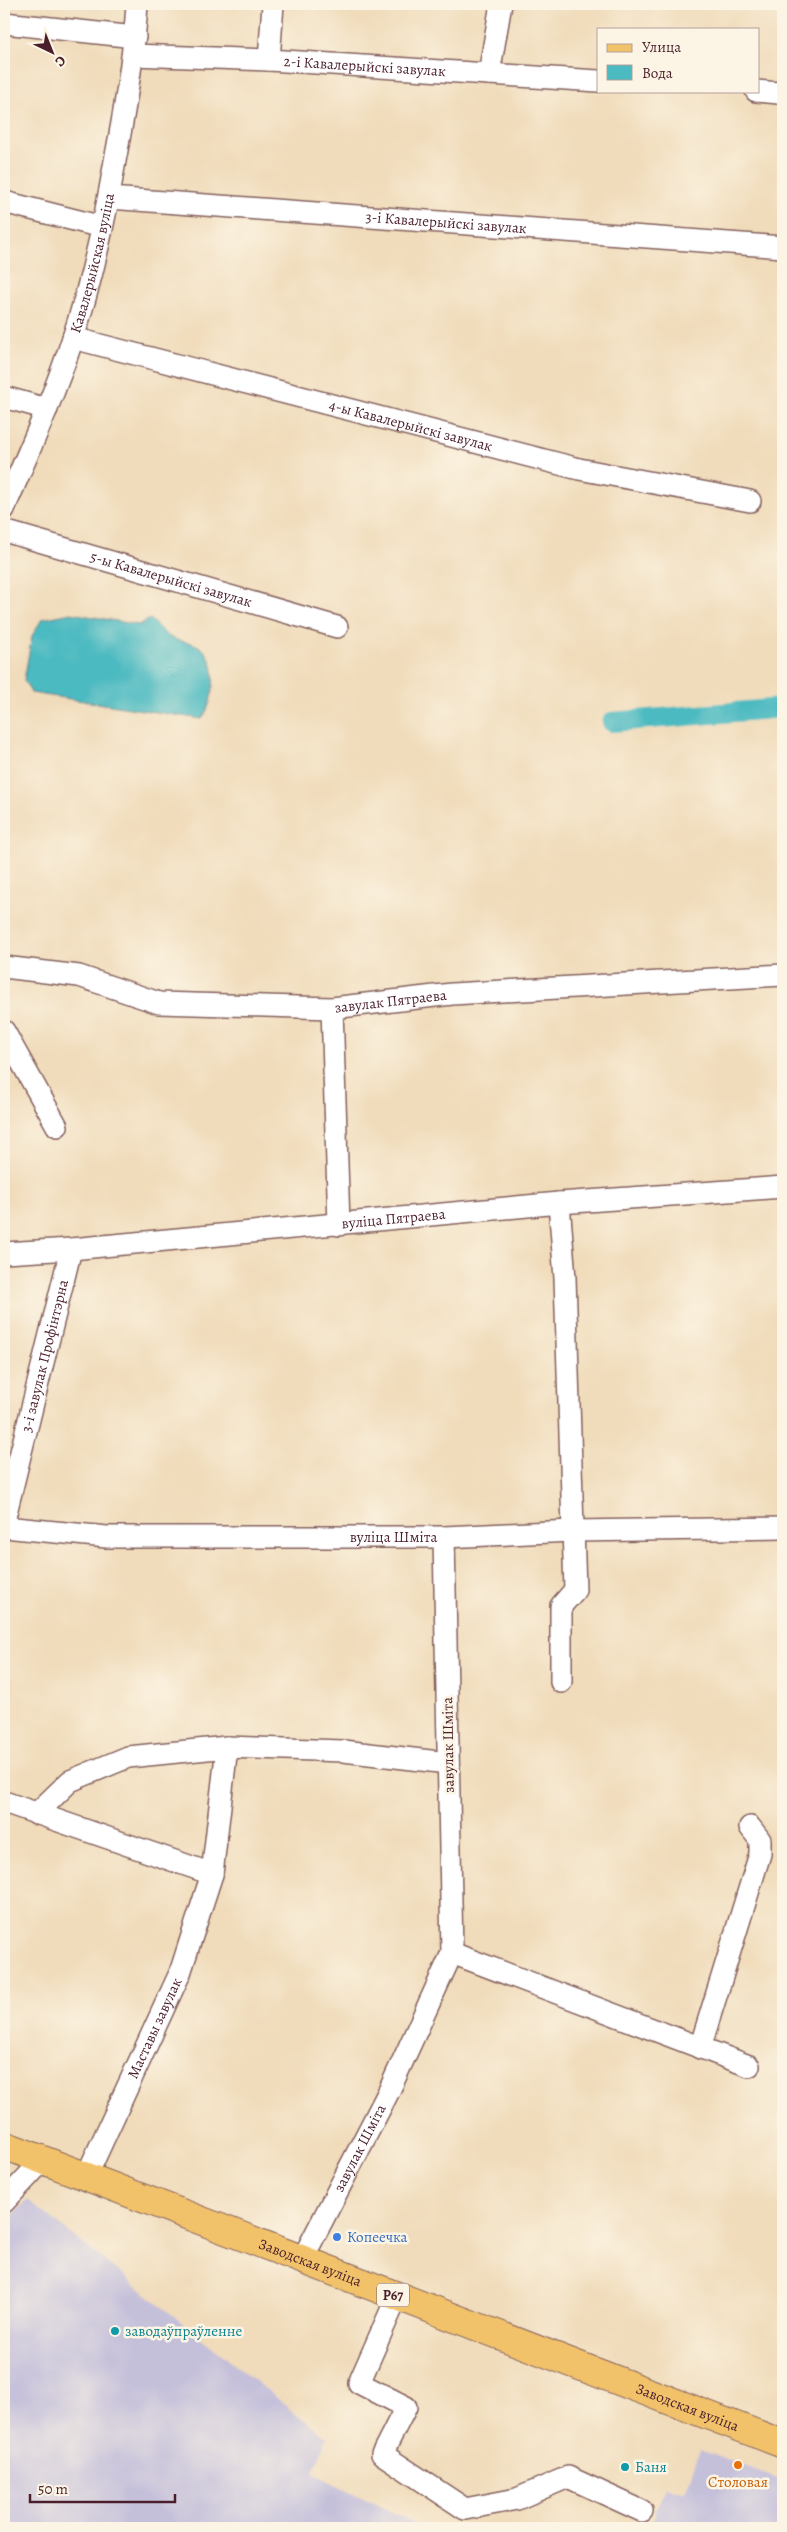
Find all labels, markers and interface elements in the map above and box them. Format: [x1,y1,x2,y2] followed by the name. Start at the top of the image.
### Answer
[28,28,78,78] north arrow
[597,28,760,92] legend
[642,37,681,57] text: Улица
[51,51,70,71] text: С
[283,51,447,81] street label: 2-і Кавалерыйскі завулак
[642,63,673,83] text: Вода
[65,191,119,335] street label: Кавалерыйская вуліца
[365,207,528,238] street label: 3-і Кавалерыйскі завулак
[327,395,495,456] street label: 4-ы Кавалерыйскі завулак
[88,546,255,612] street label: 5-ы Кавалерыйскі завулак
[333,985,448,1018] street label: завулак Пятраева
[341,1204,446,1233] street label: вуліца Пятраева
[16,1277,73,1435] street label: 3-і завулак Профінтэрна
[350,1527,437,1547] street label: вуліца Шміта
[437,1697,459,1793] street label: завулак Шміта
[123,1974,187,2082] street label: Маставы завулак
[329,2101,391,2195] street label: завулак Шміта
[347,2227,408,2247] place label: Копеечка
[331,2231,343,2243] marker: Копеечка
[256,2234,365,2291] street label: Заводская вуліца
[377,2284,409,2306] road number: Р67
[125,2321,242,2341] place label: заводаўпраўленне
[109,2325,121,2337] marker: заводаўпраўленне
[633,2378,742,2436] street label: Заводская вуліца
[635,2457,667,2477] place label: Баня
[732,2459,744,2471] marker: Столовая
[619,2461,631,2473] marker: Баня
[30,2472,175,2504] scale bar
[708,2472,768,2492] place label: Столовая
[38,2479,68,2499] text: 50 m

